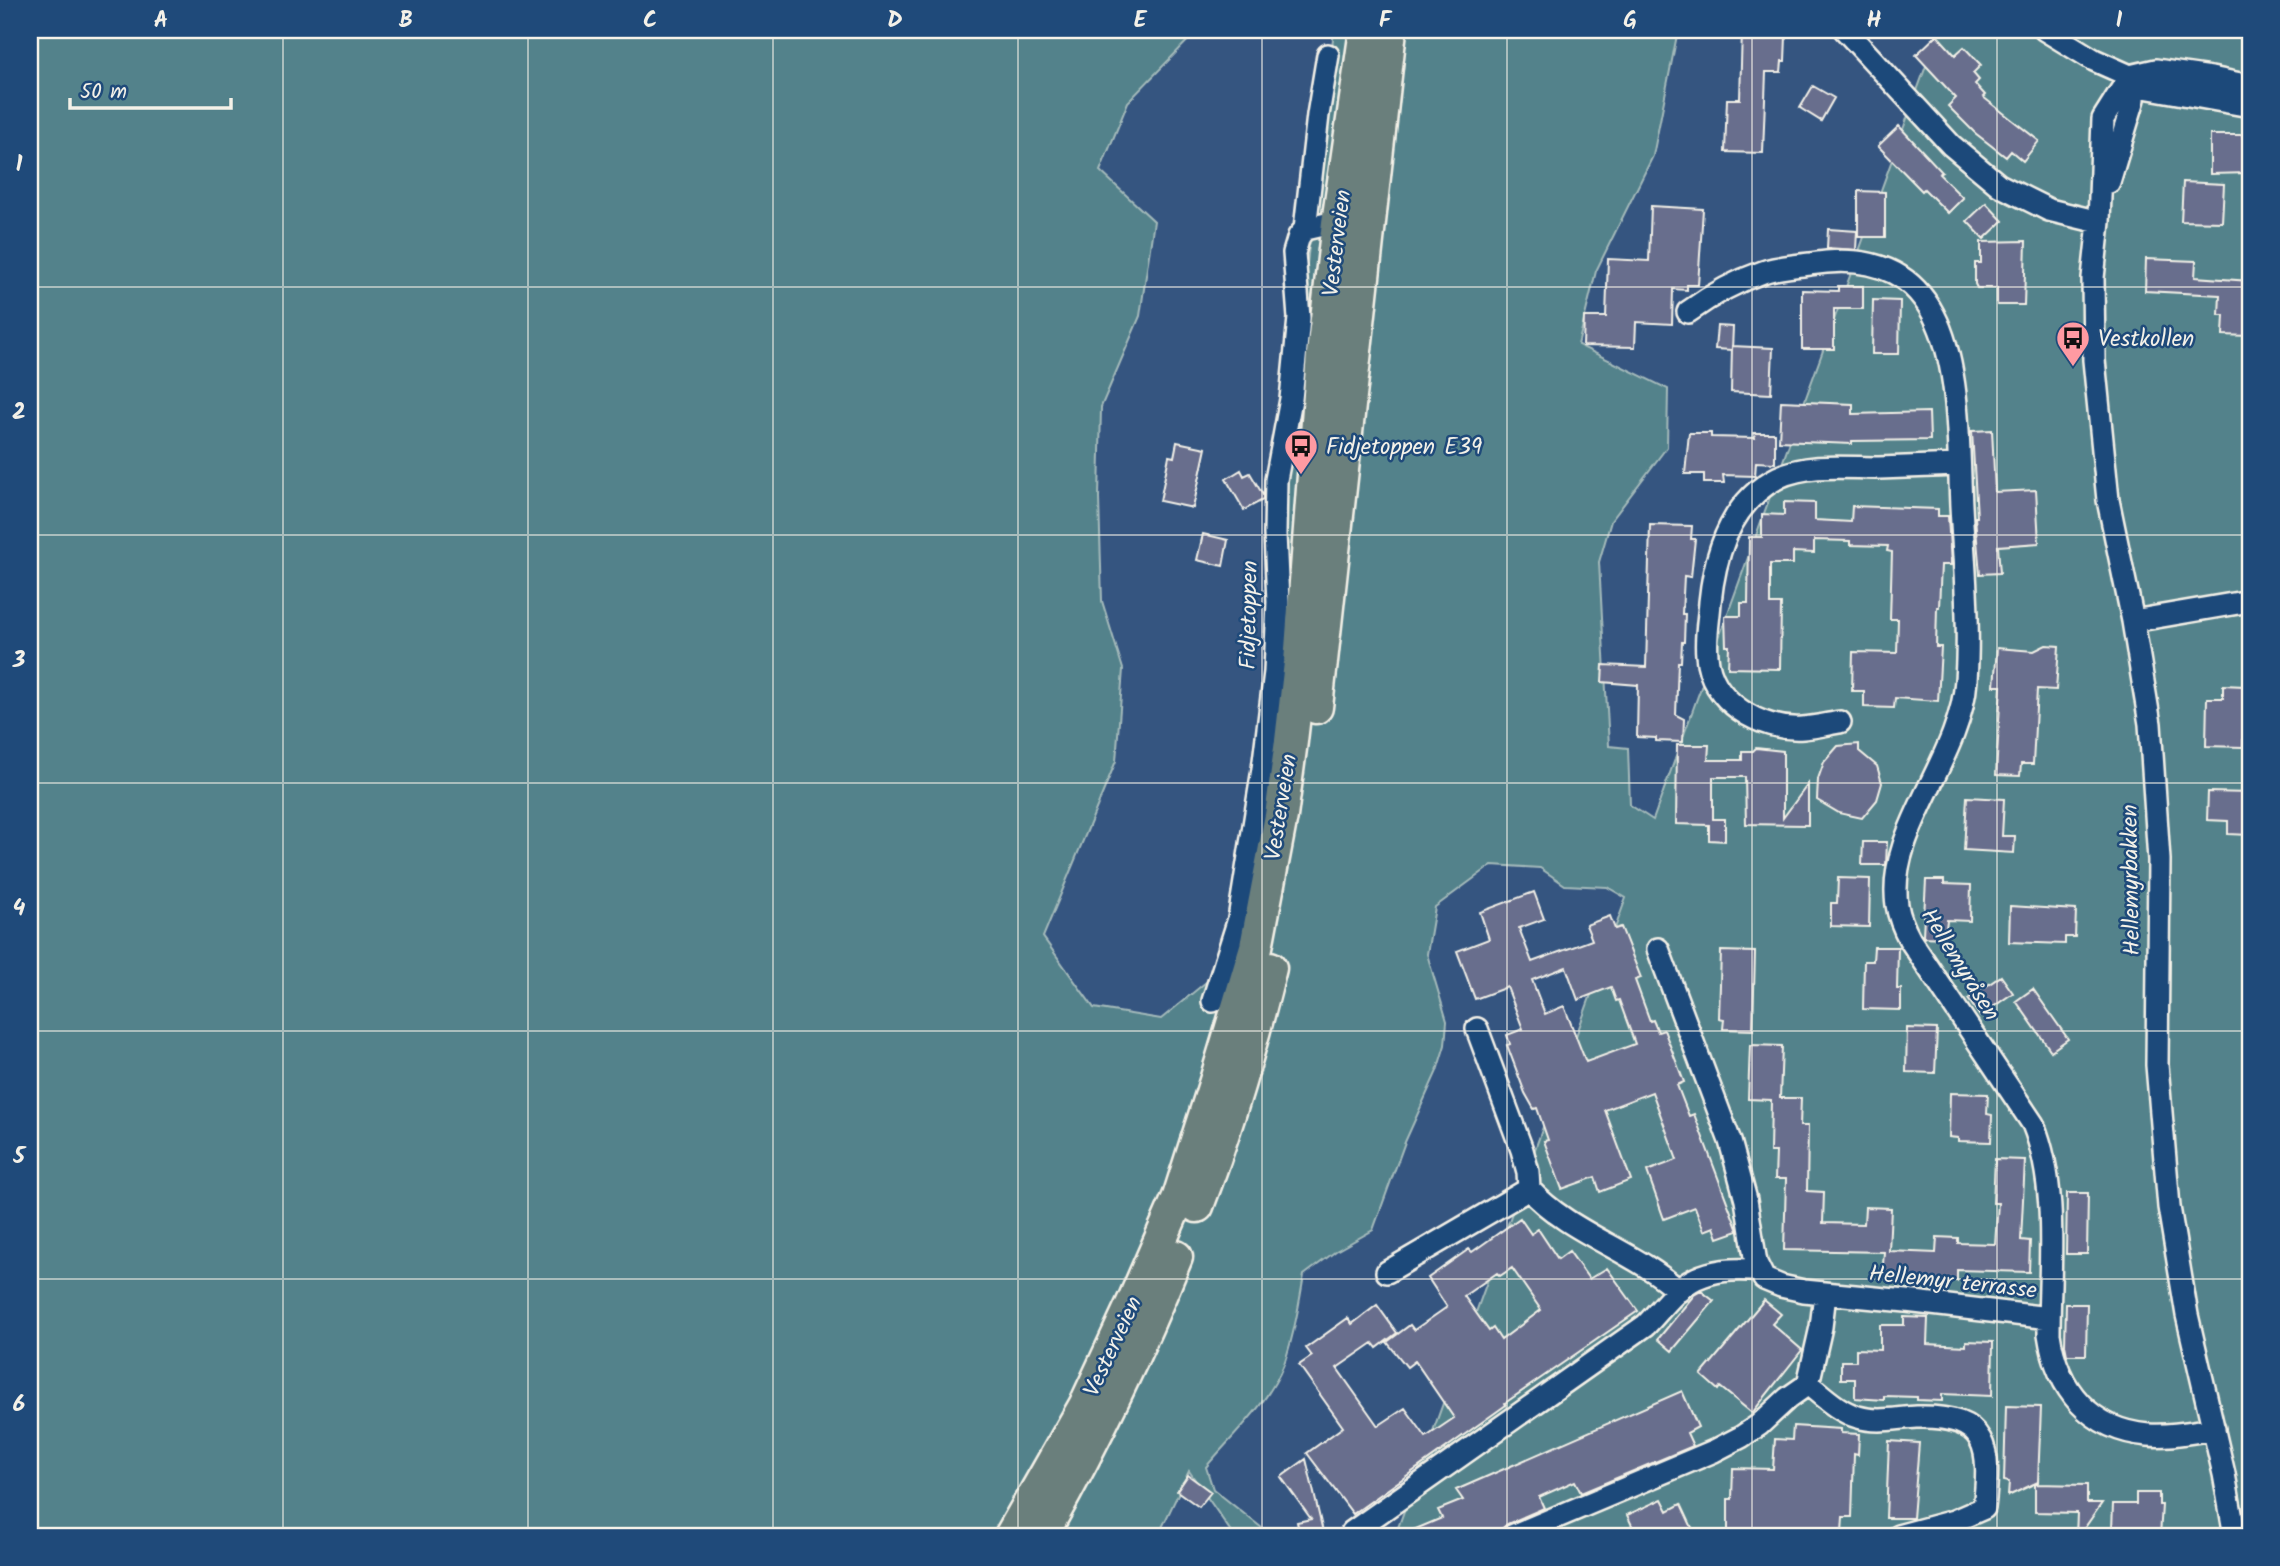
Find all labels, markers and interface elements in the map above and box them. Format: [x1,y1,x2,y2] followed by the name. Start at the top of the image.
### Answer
[154,3,168,39] text: A
[399,3,413,39] text: B
[643,3,657,39] text: C
[887,3,903,39] text: D
[1134,3,1148,39] text: E
[1379,3,1393,39] text: F
[1623,3,1637,39] text: G
[1867,3,1882,39] text: H
[2115,3,2123,39] text: I
[70,66,231,110] scale bar
[80,76,127,109] text: 50 m
[16,147,23,183] text: 1
[1314,188,1362,299] street label: Vesterveien
[2054,319,2092,368] bus stop icon: Vestkollen
[2098,322,2194,358] place label: Vestkollen
[12,395,26,431] text: 2
[1282,427,1320,476] bus stop icon: Fidjetoppen E39
[1326,430,1482,466] place label: Fidjetoppen E39
[1231,560,1269,670] street label: Fidjetoppen
[12,643,26,679] text: 3
[1256,751,1308,863] street label: Vesterveien
[2113,804,2151,956] street label: Hellemyrbakken
[13,891,26,927] text: 4
[1910,902,2008,1029] street label: Hellemyråsen
[12,1139,27,1175] text: 5
[1867,1256,2038,1310] street label: Hellemyr terrasse
[1075,1291,1153,1403] street label: Vesterveien
[13,1387,25,1423] text: 6

